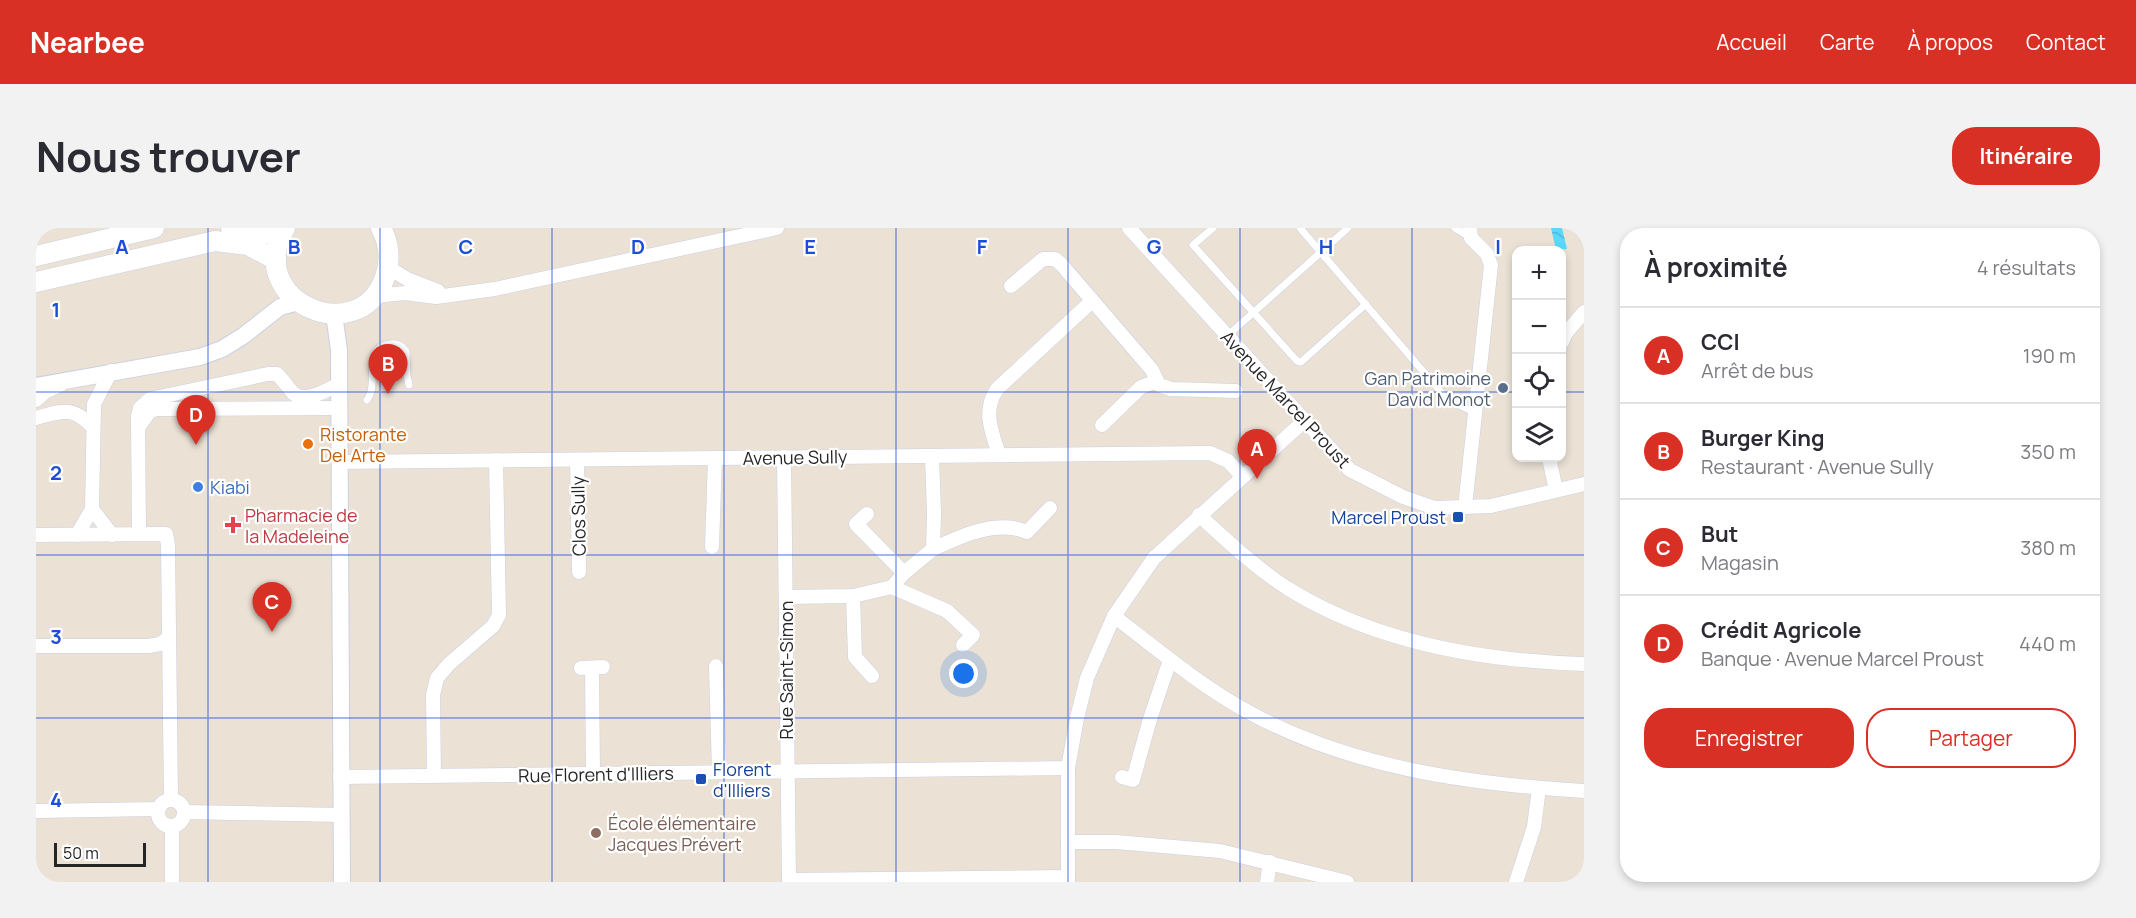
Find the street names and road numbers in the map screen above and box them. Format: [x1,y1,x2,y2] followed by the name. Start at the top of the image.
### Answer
[1217,326,1355,472] street label: Avenue Marcel Proust
[742,444,848,470] street label: Avenue Sully
[565,475,591,556] street label: Clos Sully
[774,601,798,739] street label: Rue Saint-Simon
[518,761,674,787] street label: Rue Florent d'Illiers

